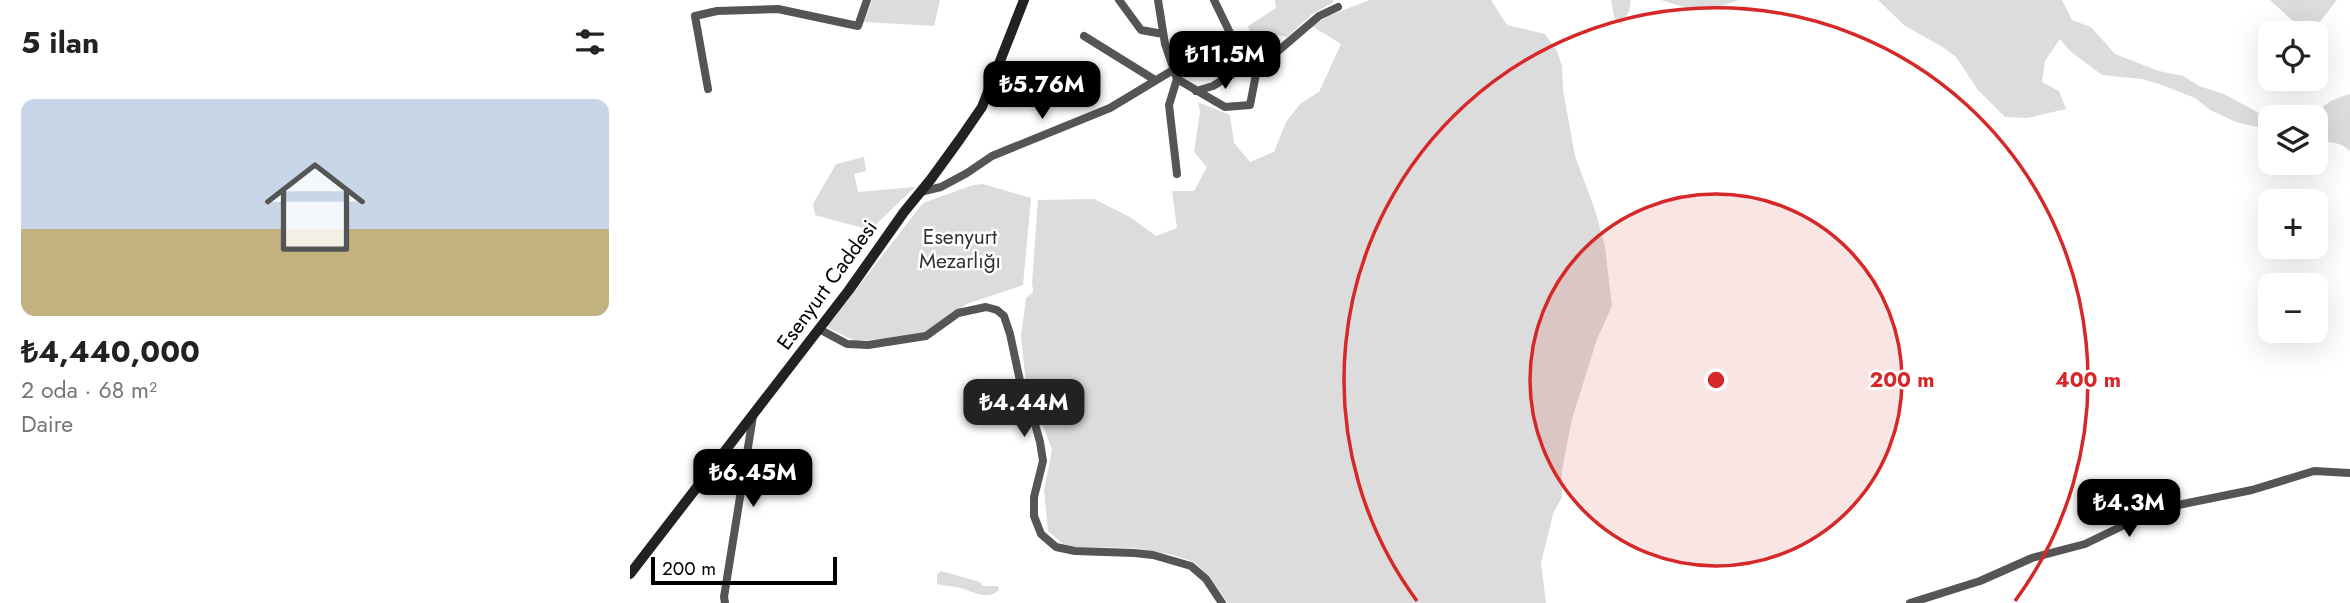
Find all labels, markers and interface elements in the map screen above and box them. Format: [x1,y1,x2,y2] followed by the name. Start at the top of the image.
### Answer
[21,21,99,64] text: 5 ilan
[2258,21,2328,343] map controls
[2258,21,2328,91] button: locate
[571,23,609,61] icon: filters
[1168,32,1282,91] pin: ₺11.5M
[1185,37,1265,71] text: ₺11.5M
[985,61,1099,121] pin: ₺5.76M
[999,67,1085,101] text: ₺5.76M
[2258,105,2328,175] button: layers
[252,144,378,270] icon: home
[2258,189,2328,259] button: +
[770,214,884,356] street label: Esenyurt Caddesi
[919,222,1001,276] park label: Esenyurt Mezarlığı
[2258,273,2328,343] button: −
[21,330,200,373] text: ₺4,440,000
[1869,365,1935,395] text: 200 m
[2055,365,2121,395] text: 400 m
[1704,368,1728,392] centre of rings
[21,373,157,407] text: 2 oda · 68 m²
[967,380,1081,439] pin: ₺4.44M
[979,385,1069,419] text: ₺4.44M
[21,407,73,441] text: Daire
[696,449,810,509] pin: ₺6.45M
[709,455,797,489] text: ₺6.45M
[2080,480,2178,539] pin: ₺4.3M
[2093,485,2165,519] text: ₺4.3M
[651,554,836,586] scale bar
[662,555,716,582] text: 200 m

